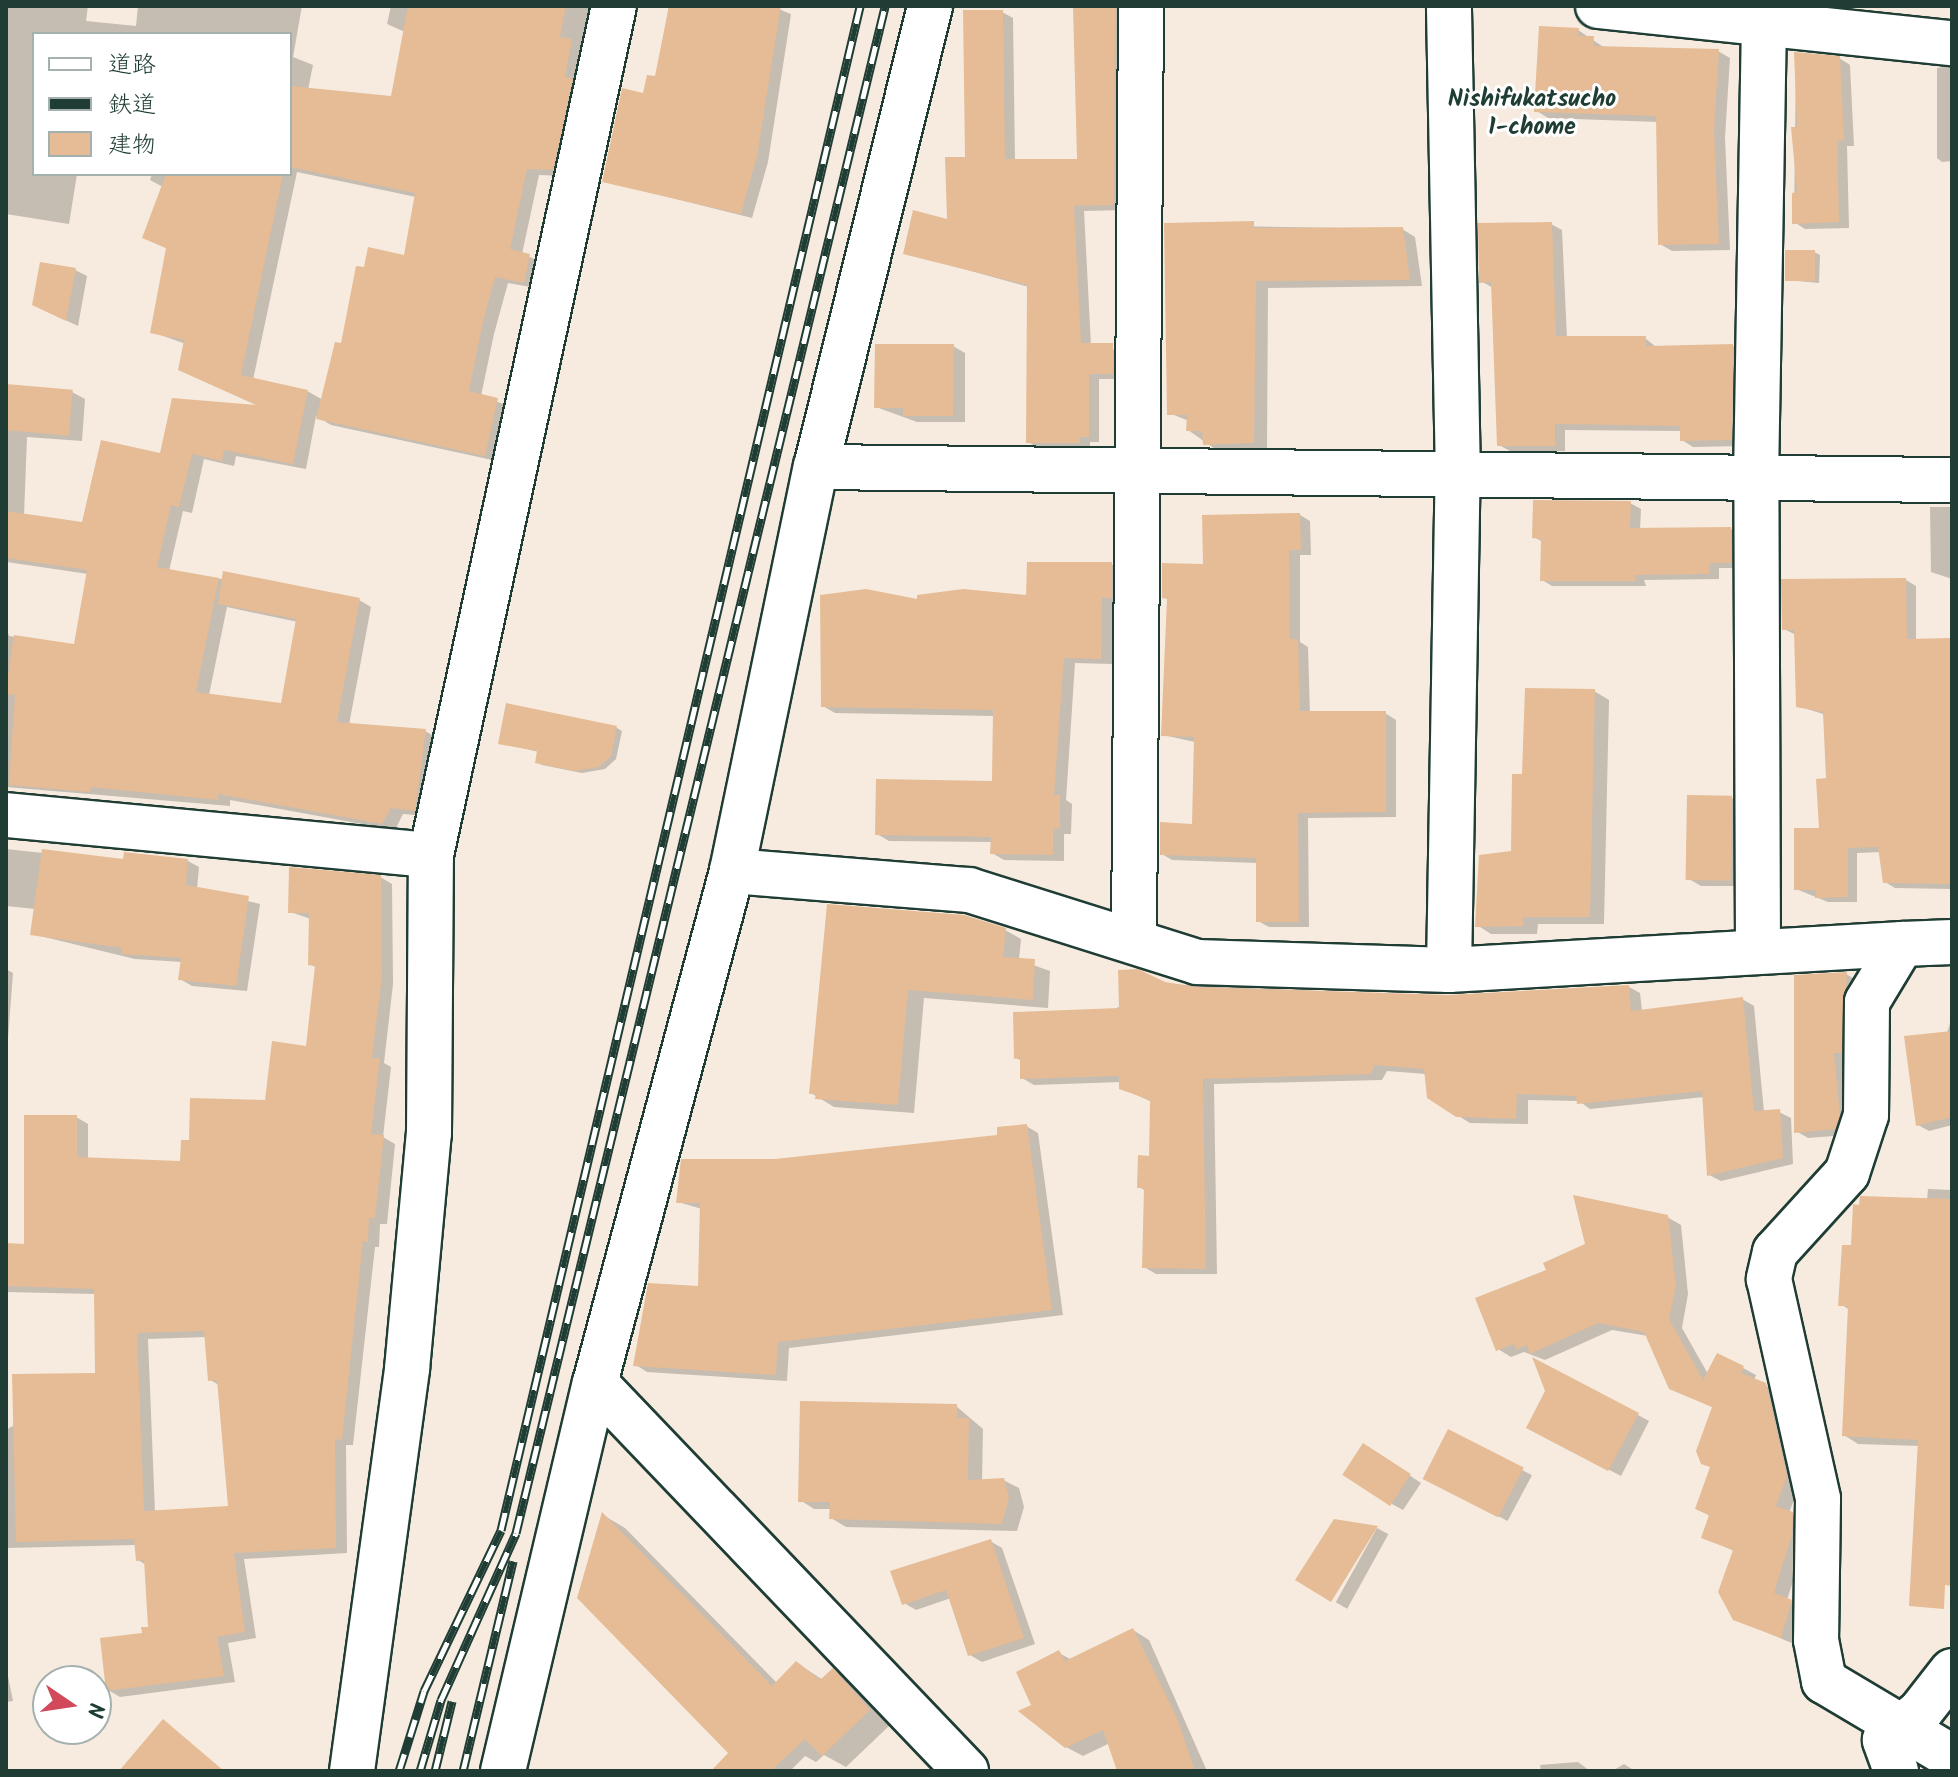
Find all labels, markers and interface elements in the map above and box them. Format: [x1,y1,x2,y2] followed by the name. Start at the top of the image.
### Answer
[32,32,292,176] legend
[108,46,156,85] text: 道路
[108,86,156,125] text: 鉄道
[1448,86,1616,142] district label: Nishifukatsucho 1-chome
[108,126,156,165] text: 建物
[32,1665,112,1745] north arrow
[75,1699,113,1721] text: N

